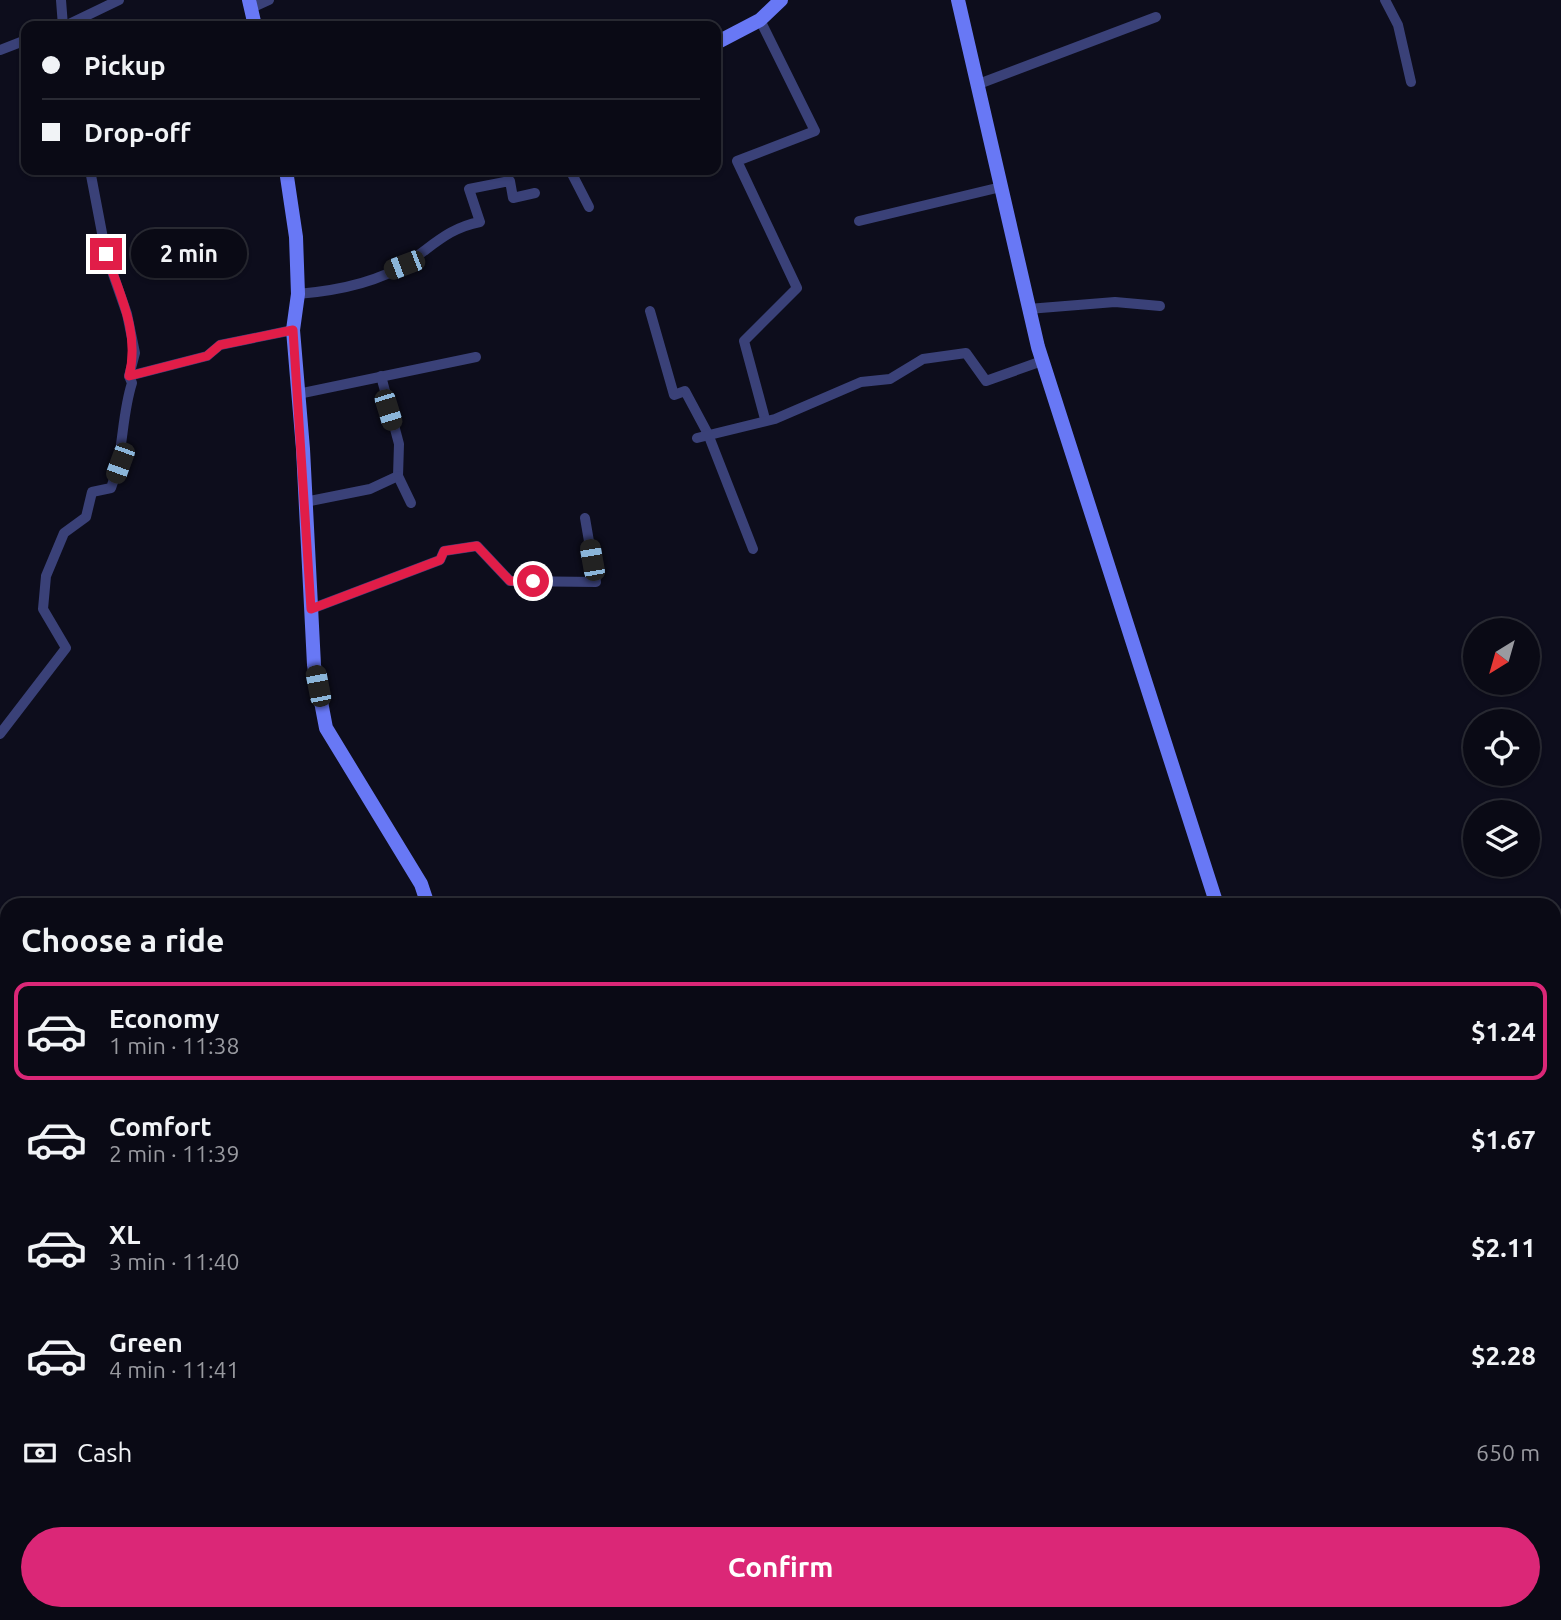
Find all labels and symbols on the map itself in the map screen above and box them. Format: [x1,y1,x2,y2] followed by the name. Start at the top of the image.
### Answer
[130,230,246,278] callout: 2 min
[90,238,122,270] route end
[381,248,428,282] car
[372,387,405,433] car
[103,440,138,486] car
[579,537,606,583] car
[517,565,549,597] route start
[1463,618,1540,695] north arrow
[304,663,333,709] car

